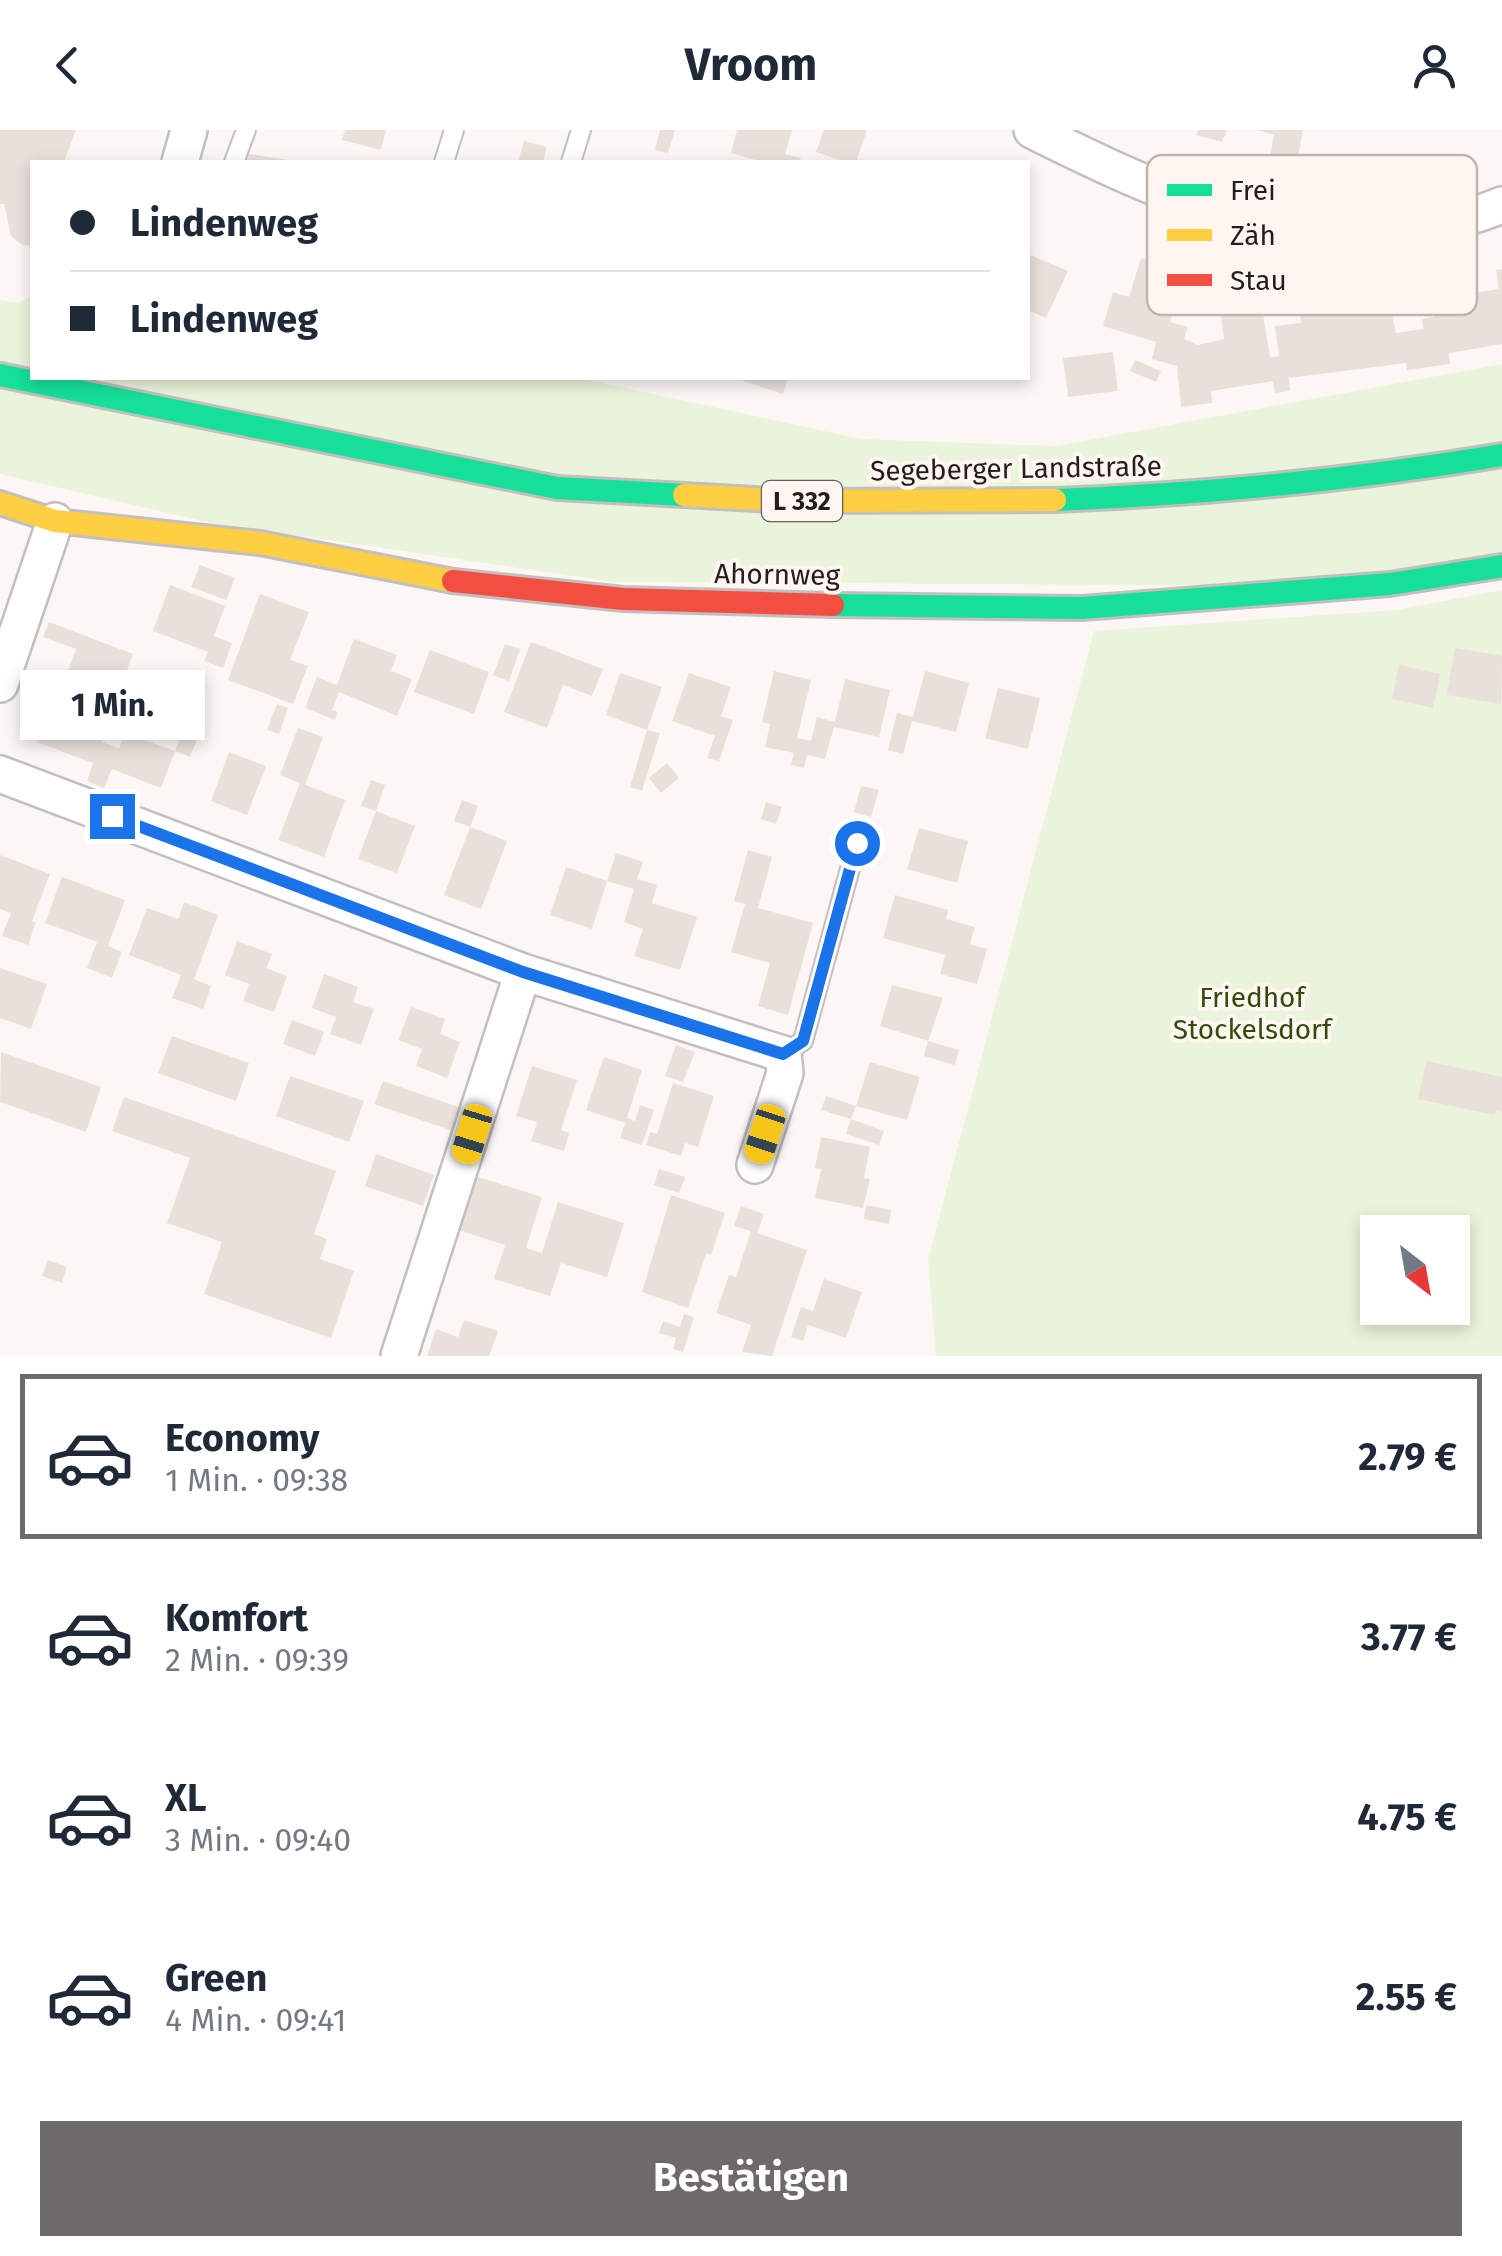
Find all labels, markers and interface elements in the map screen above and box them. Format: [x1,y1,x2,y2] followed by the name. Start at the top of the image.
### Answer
[40,38,95,93] icon: back
[685,38,817,92] text: Vroom
[1407,38,1462,93] icon: person
[1147,155,1477,315] legend
[1230,174,1276,207] text: Frei
[130,200,318,246] text: Lindenweg
[1230,219,1276,252] text: Zäh
[1230,264,1287,297] text: Stau
[130,296,318,342] text: Lindenweg
[870,449,1162,488] street label: Segeberger Landstraße
[762,481,842,521] road number: L 332
[714,557,841,592] street label: Ahornweg
[19,671,204,741] callout: 1 Min.
[71,686,154,724] text: 1 Min.
[90,794,135,839] route end
[835,821,880,866] route start
[1173,981,1334,1046] park label: Friedhof Stockelsdorf
[449,1101,495,1167] car
[741,1101,789,1167] car
[1360,1215,1470,1325] north arrow
[1360,1215,1470,1325] map controls
[45,1412,135,1502] icon: car
[165,1415,320,1461] text: Economy
[1358,1434,1457,1480] text: 2.79 €
[165,1461,348,1499] text: 1 Min. · 09:38
[45,1592,135,1682] icon: car
[165,1595,308,1641] text: Komfort
[1361,1614,1457,1660] text: 3.77 €
[165,1641,349,1679] text: 2 Min. · 09:39
[45,1772,135,1862] icon: car
[165,1775,207,1821] text: XL
[1357,1794,1457,1840] text: 4.75 €
[165,1821,351,1859] text: 3 Min. · 09:40
[45,1952,135,2042] icon: car
[165,1955,268,2001] text: Green
[1356,1974,1457,2020] text: 2.55 €
[165,2001,346,2039] text: 4 Min. · 09:41
[40,2121,1462,2236] button: Bestätigen

